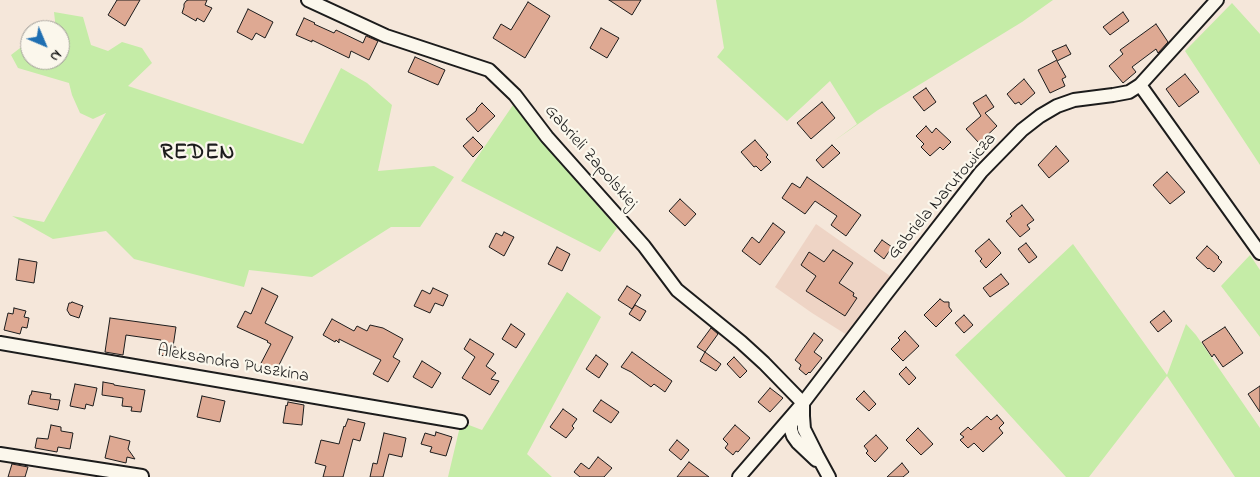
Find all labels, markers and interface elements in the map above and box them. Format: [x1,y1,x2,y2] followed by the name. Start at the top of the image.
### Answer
[20,20,70,70] north arrow
[44,44,66,66] text: N
[539,101,641,215] street label: Gabrieli Zapolskiej
[884,130,1002,264] street label: Gabriela Narutowicza
[160,141,236,167] district label: REDEN
[155,341,311,389] street label: Aleksandra Puszkina

